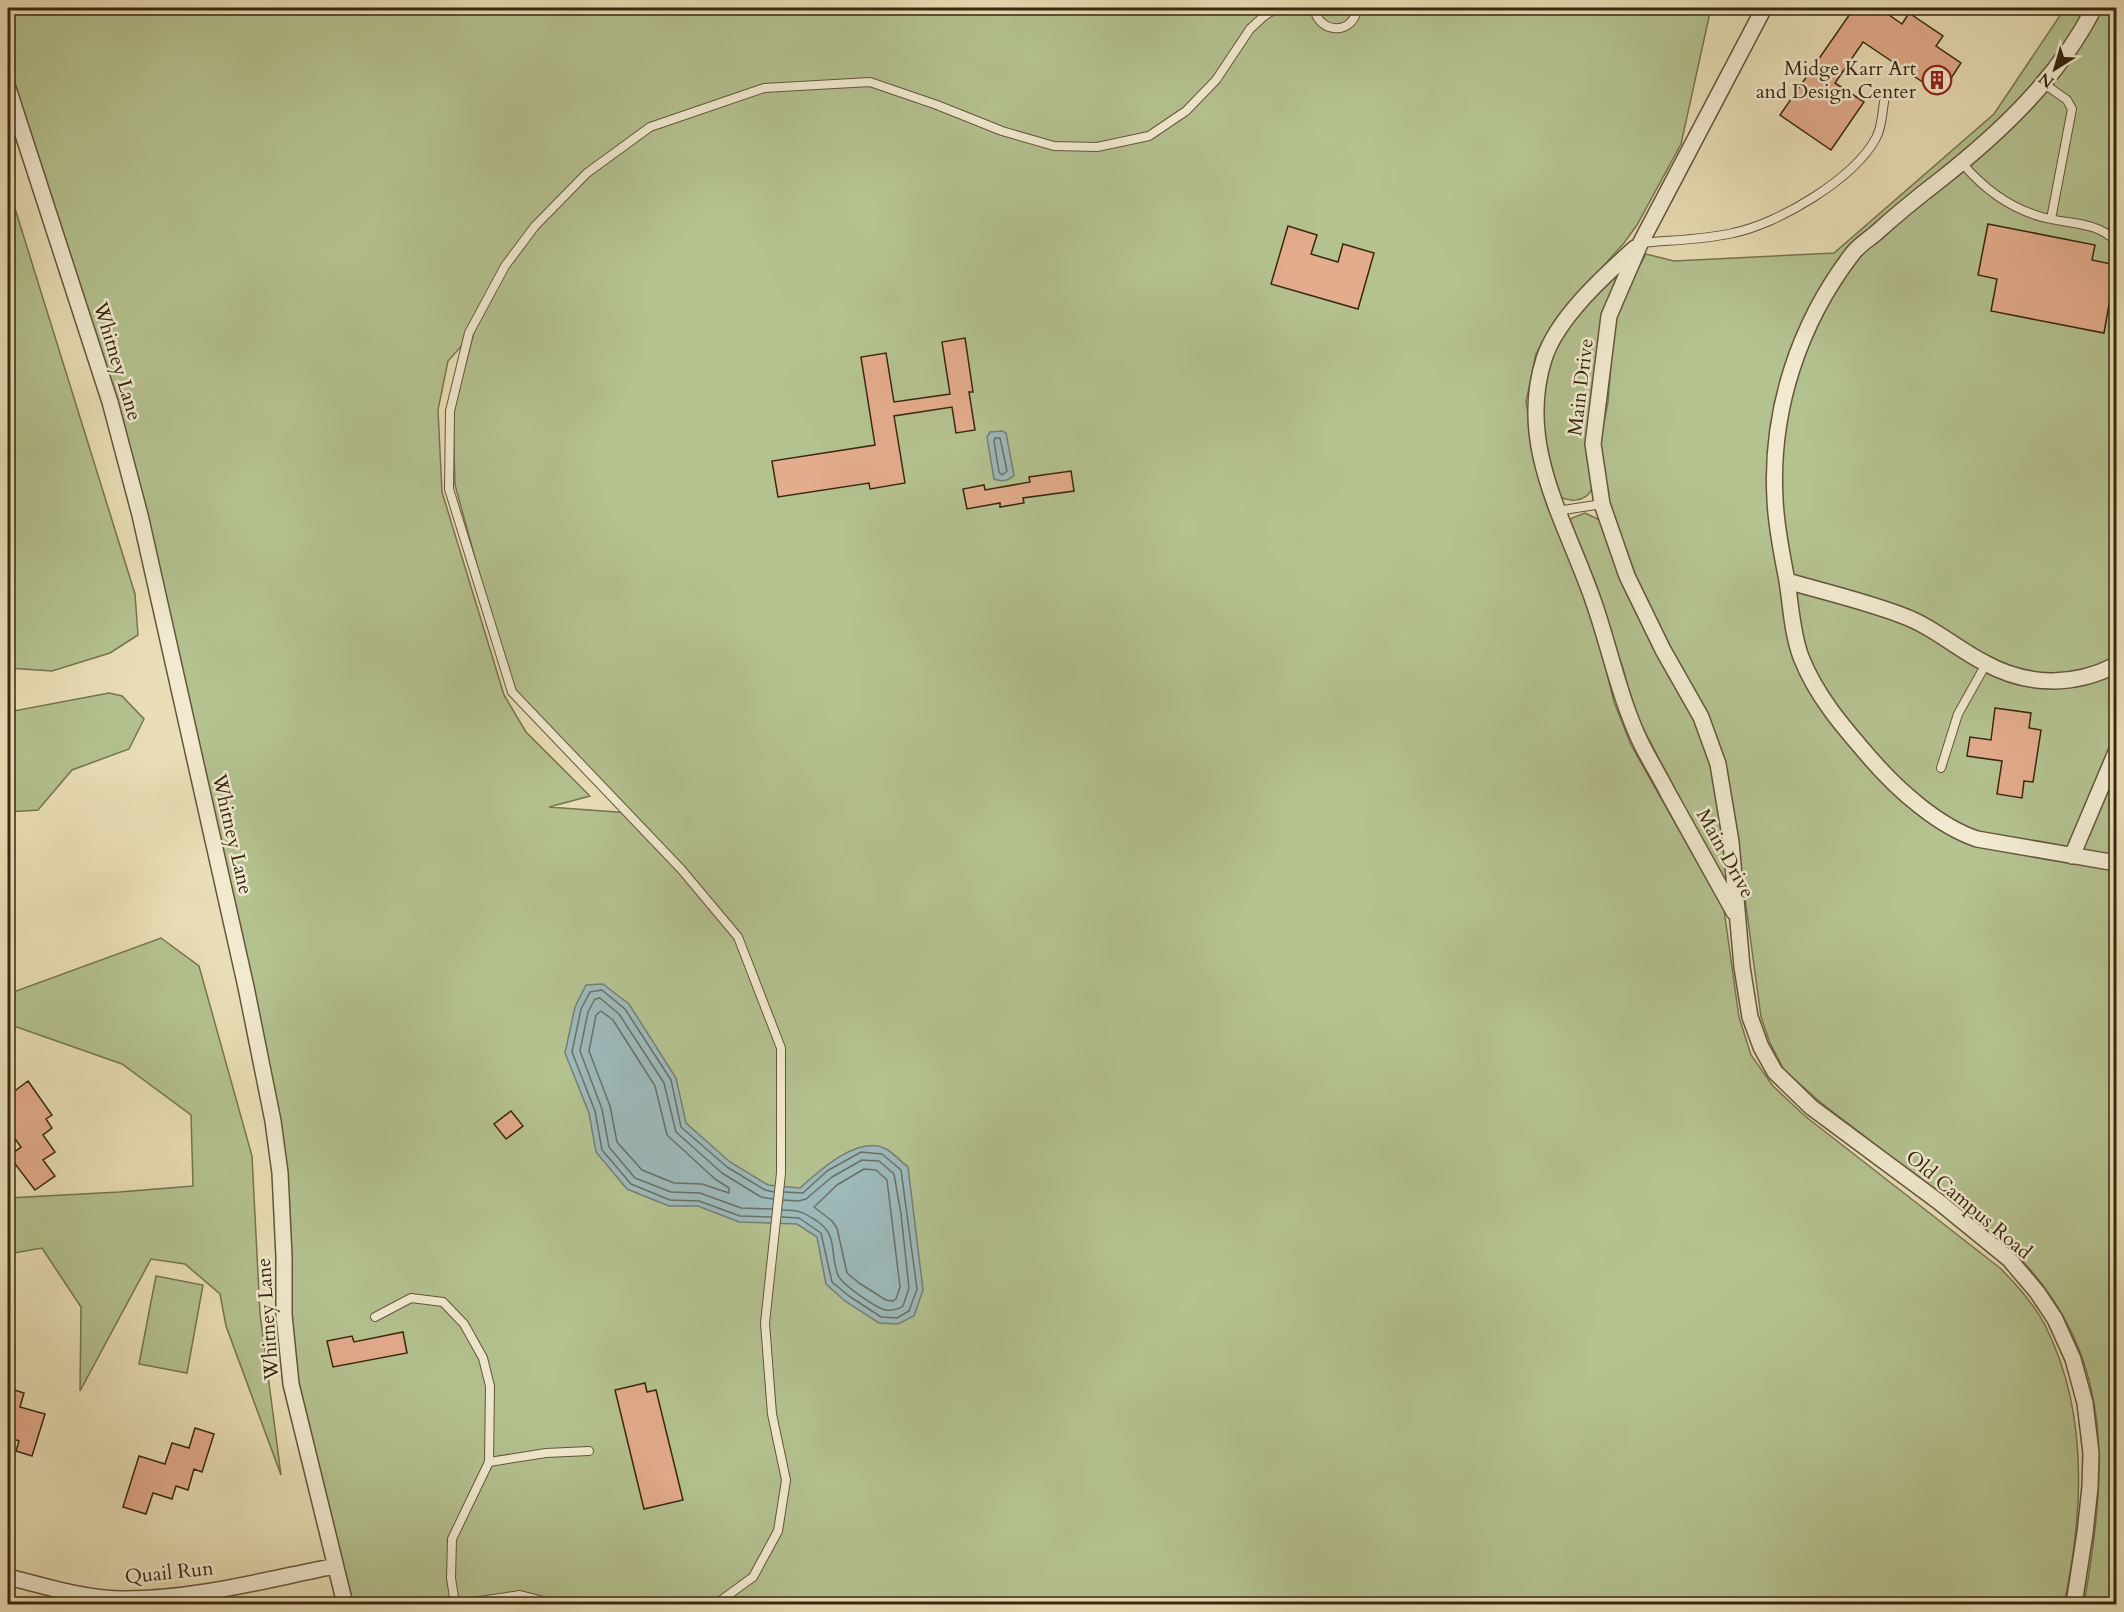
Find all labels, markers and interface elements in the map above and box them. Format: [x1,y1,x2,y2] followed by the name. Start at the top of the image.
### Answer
[2025,39,2085,99] north arrow
[1756,55,1917,105] place label: Midge Karr Art and Design Center
[1921,64,1953,96] building icon: Midge Karr Art and Design Center
[2034,67,2059,93] text: N
[86,298,148,424] street label: Whitney Lane
[1561,337,1600,437] street label: Main Drive
[205,770,259,897] street label: Whitney Lane
[1690,804,1761,903] street label: Main Drive
[1900,1144,2038,1265] street label: Old Campus Road
[250,1257,285,1382] street label: Whitney Lane
[123,1554,215,1591] street label: Quail Run

